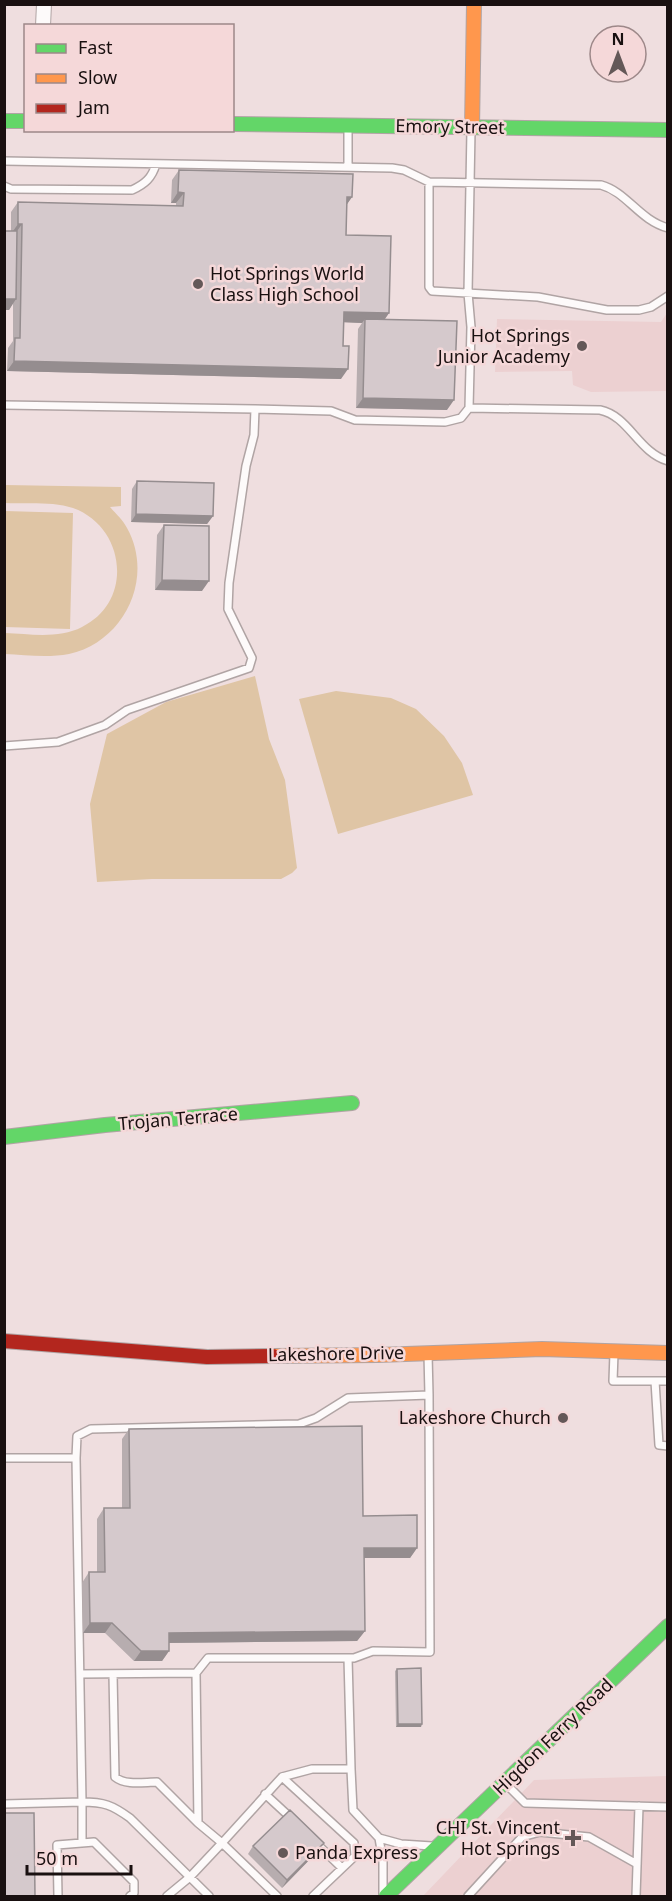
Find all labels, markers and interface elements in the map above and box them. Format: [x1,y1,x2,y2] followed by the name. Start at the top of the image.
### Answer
[24,24,234,132] legend
[588,24,648,84] north arrow
[611,28,625,50] text: N
[78,35,113,59] text: Fast
[78,65,117,89] text: Slow
[76,95,110,119] text: Jam
[395,113,505,139] street label: Emory Street
[210,261,364,306] place label: Hot Springs World Class High School
[191,277,205,291] marker: Hot Springs World Class High School
[436,323,571,368] place label: Hot Springs Junior Academy
[575,339,589,353] marker: Hot Springs Junior Academy
[117,1101,239,1135] street label: Trojan Terrace
[268,1340,404,1366] street label: Lakeshore Drive
[399,1405,551,1429] place label: Lakeshore Church
[556,1411,570,1425] marker: Lakeshore Church
[487,1673,618,1800] street label: Higdon Ferry Road
[436,1815,560,1860] place label: CHI St. Vincent Hot Springs
[564,1829,582,1847] marker: CHI St. Vincent Hot Springs
[27,1838,130,1876] scale bar
[295,1840,418,1864] place label: Panda Express
[36,1846,78,1870] text: 50 m
[276,1846,290,1860] marker: Panda Express

